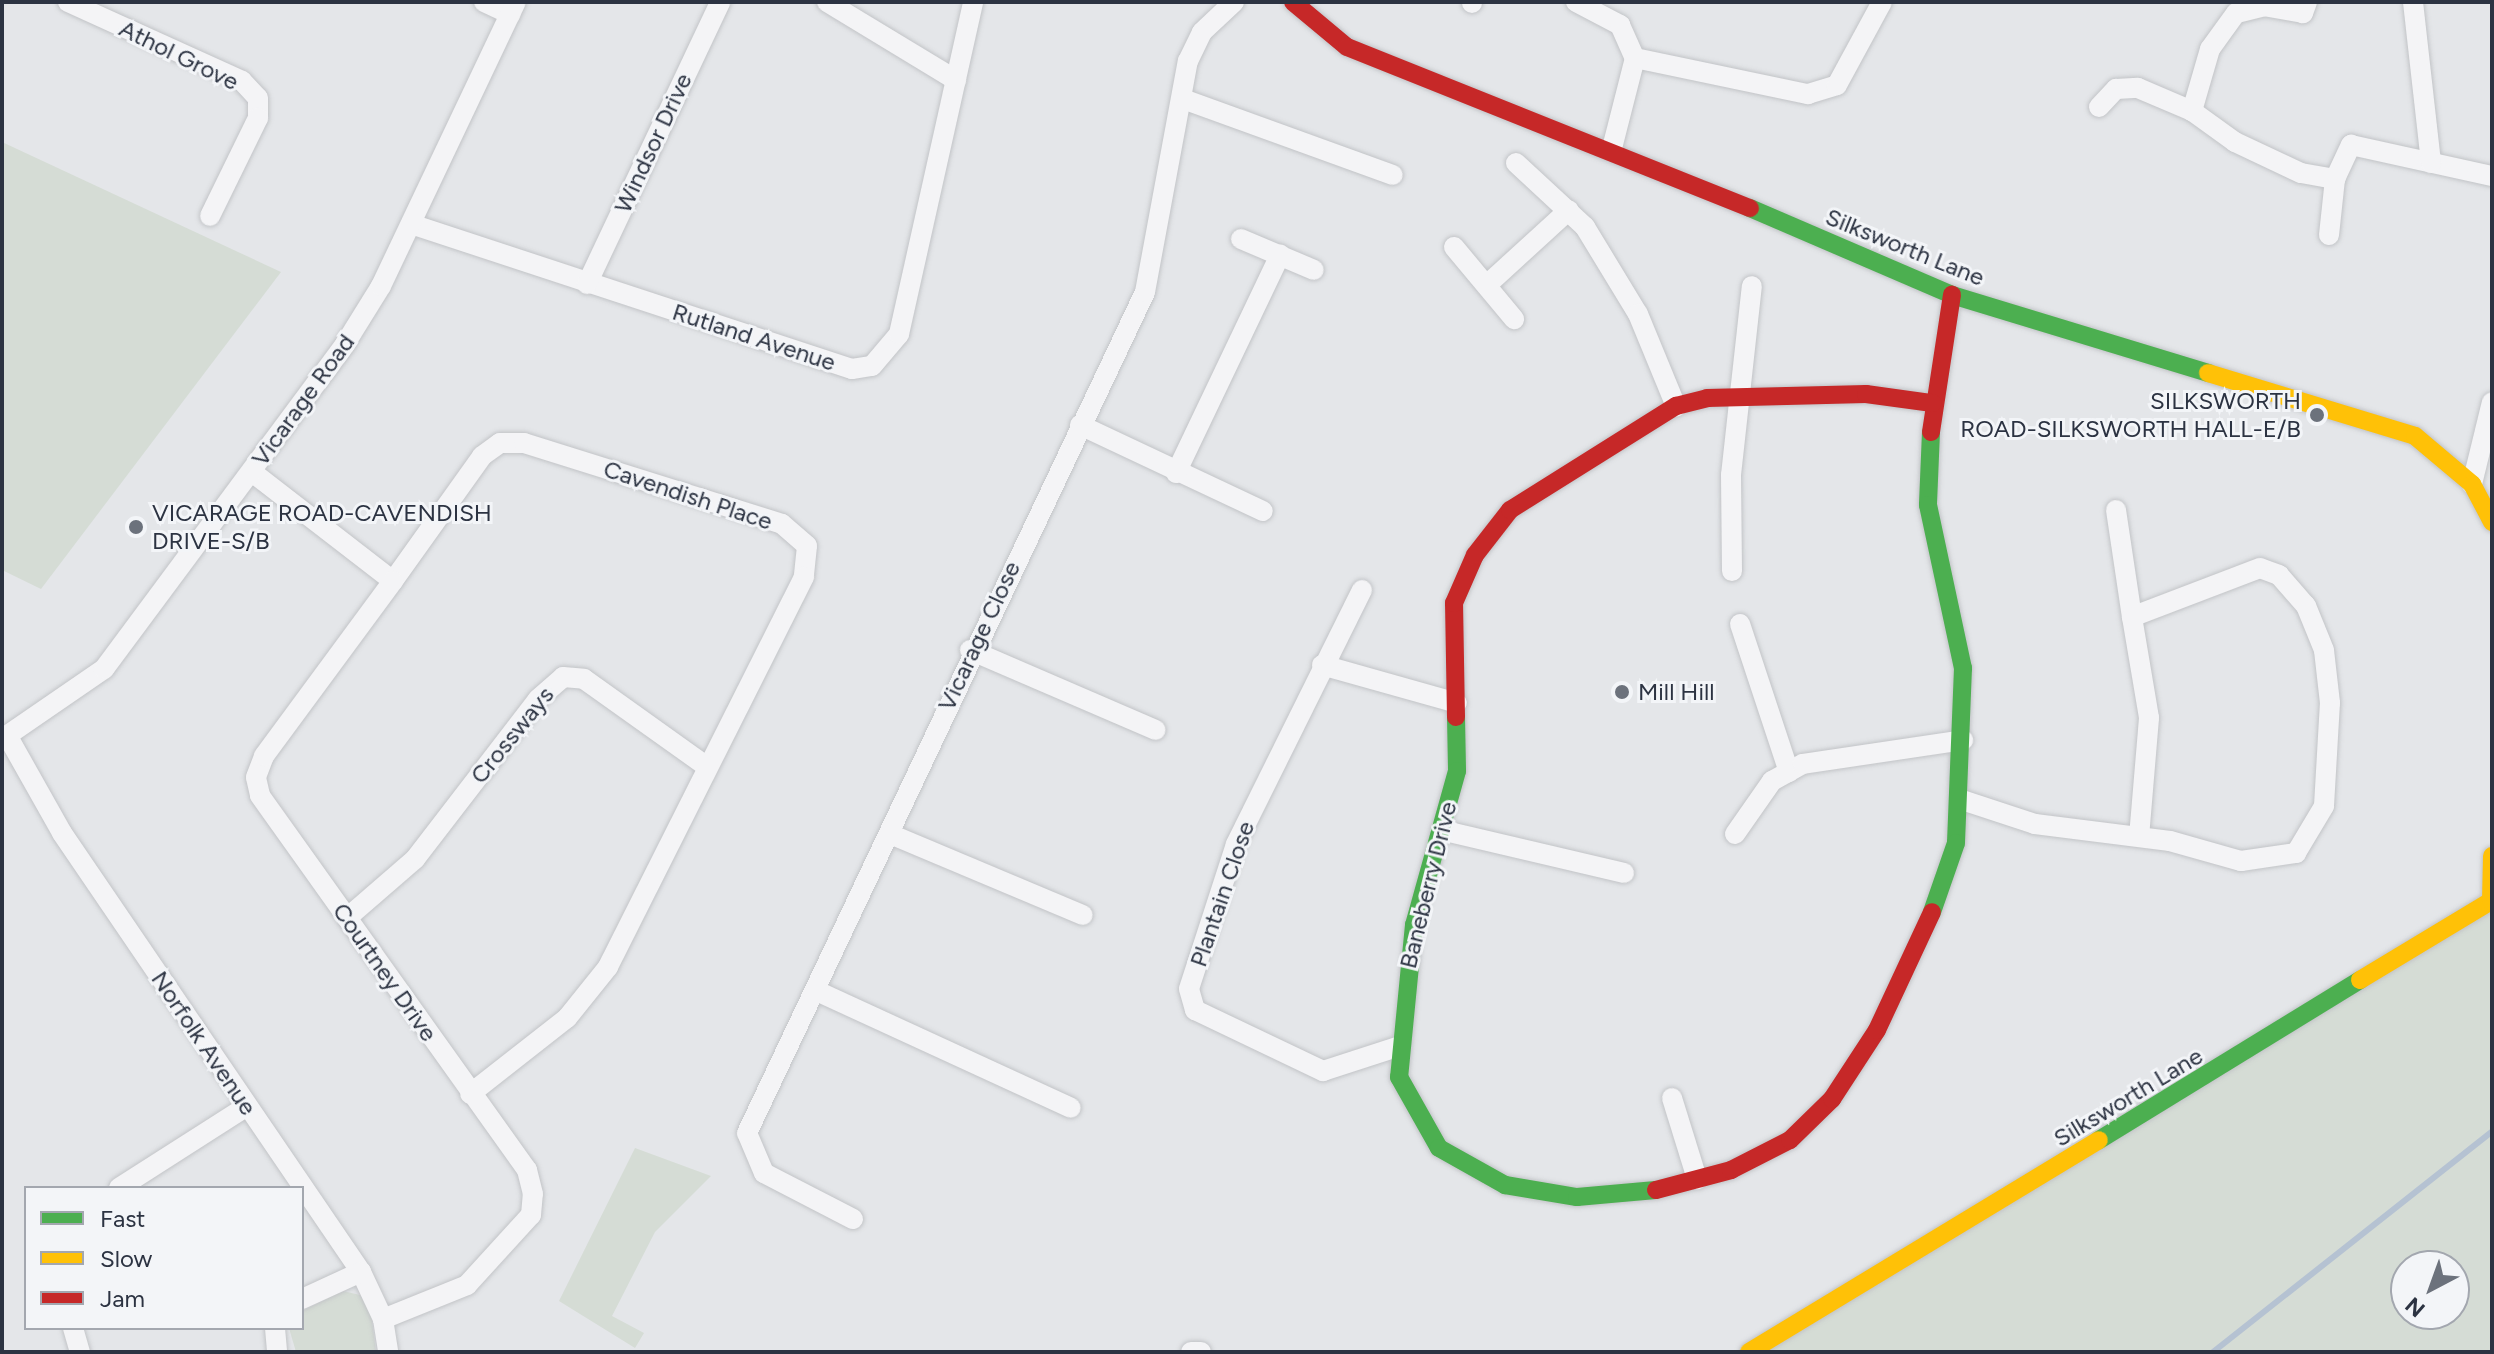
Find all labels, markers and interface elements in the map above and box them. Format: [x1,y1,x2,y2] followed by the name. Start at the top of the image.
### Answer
[115,14,243,96] street label: Athol Grove
[608,69,698,217] street label: Windsor Drive
[1821,202,1989,292] street label: Silksworth Lane
[669,297,839,377] street label: Rutland Avenue
[245,328,361,472] street label: Vicarage Road
[1960,387,2301,443] place label: SILKSWORTH ROAD-SILKSWORTH HALL-E/B
[2308,406,2326,424] marker: SILKSWORTH ROAD-SILKSWORTH HALL-E/B
[600,454,776,536] street label: Cavendish Place
[152,499,492,555] place label: VICARAGE ROAD-CAVENDISH DRIVE-S/B
[127,518,145,536] marker: VICARAGE ROAD-CAVENDISH DRIVE-S/B
[932,557,1026,715] street label: Vicarage Close
[1638,678,1715,706] place label: Mill Hill
[464,681,560,789] street label: Crossways
[1613,683,1631,701] marker: Mill Hill
[1393,799,1463,971] street label: Baneberry Drive
[1184,818,1260,970] street label: Plantain Close
[327,897,443,1047] street label: Courtney Drive
[145,966,263,1120] street label: Norfolk Avenue
[2048,1041,2208,1153] street label: Silksworth Lane
[24,1186,304,1330] legend
[100,1204,145,1233] text: Fast
[100,1244,152,1273] text: Slow
[2390,1250,2470,1330] north arrow
[100,1284,145,1313] text: Jam
[2400,1291,2431,1323] text: N

